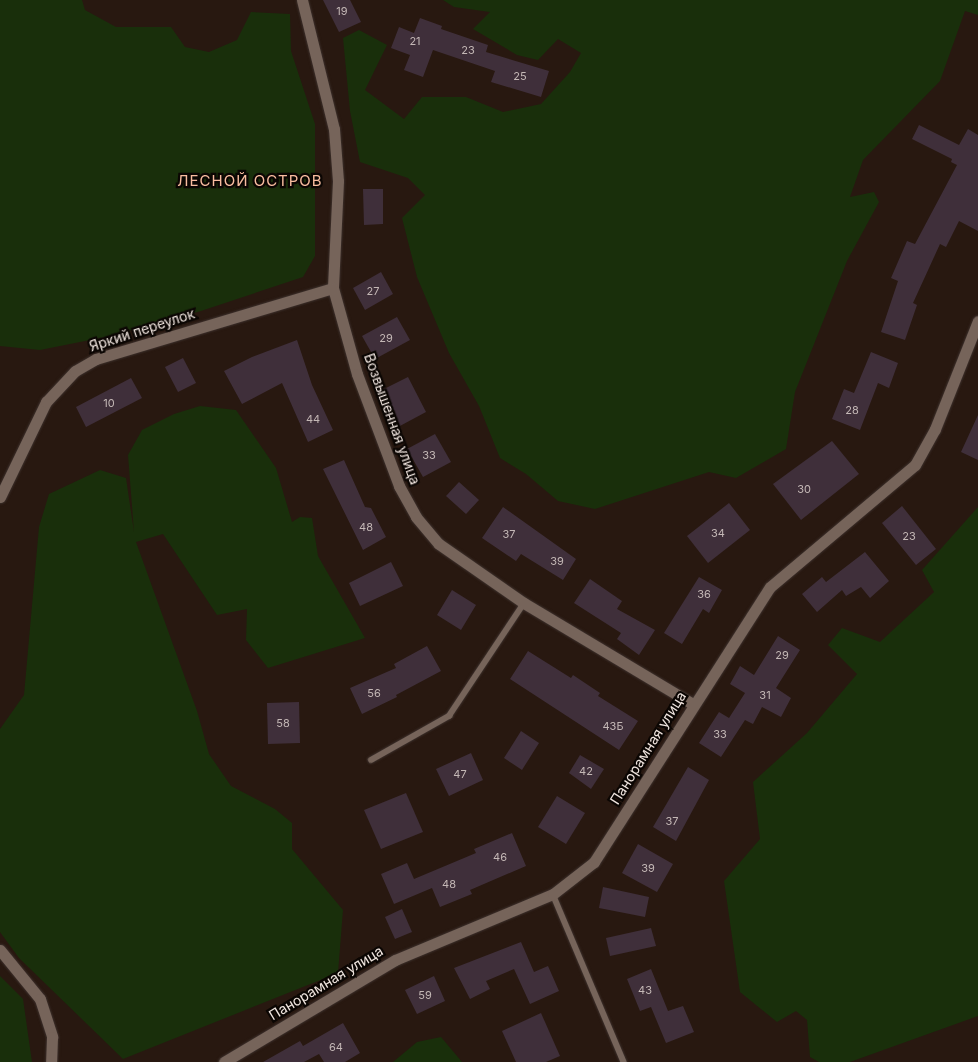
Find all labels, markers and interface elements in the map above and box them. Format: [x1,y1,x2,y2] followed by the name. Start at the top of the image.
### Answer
[336,4,348,18] house number: 19
[409,34,421,48] house number: 21
[461,43,475,57] house number: 23
[513,69,527,83] house number: 25
[176,172,324,190] district label: ЛЕСНОЙ ОСТРОВ
[367,284,379,298] house number: 27
[87,305,197,355] street label: Яркий переулок
[379,331,393,345] house number: 29
[360,351,424,487] street label: Возвышенная улица
[103,396,115,410] house number: 10
[845,403,859,417] house number: 28
[306,412,320,426] house number: 44
[422,448,436,462] house number: 33
[797,482,811,496] house number: 30
[359,520,373,534] house number: 48
[711,526,725,540] house number: 34
[502,527,516,541] house number: 37
[902,529,916,543] house number: 23
[550,554,564,568] house number: 39
[697,587,711,601] house number: 36
[775,648,789,662] house number: 29
[367,686,381,700] house number: 56
[606,688,690,808] street label: Панорамная улица
[759,688,771,702] house number: 31
[276,716,290,730] house number: 58
[602,719,624,733] house number: 43Б
[713,727,727,741] house number: 33
[579,764,593,778] house number: 42
[453,767,467,781] house number: 47
[665,814,679,828] house number: 37
[493,850,507,864] house number: 46
[641,861,655,875] house number: 39
[442,877,456,891] house number: 48
[266,942,386,1024] street label: Панорамная улица
[638,983,652,997] house number: 43
[418,988,432,1002] house number: 59
[329,1040,343,1054] house number: 64

